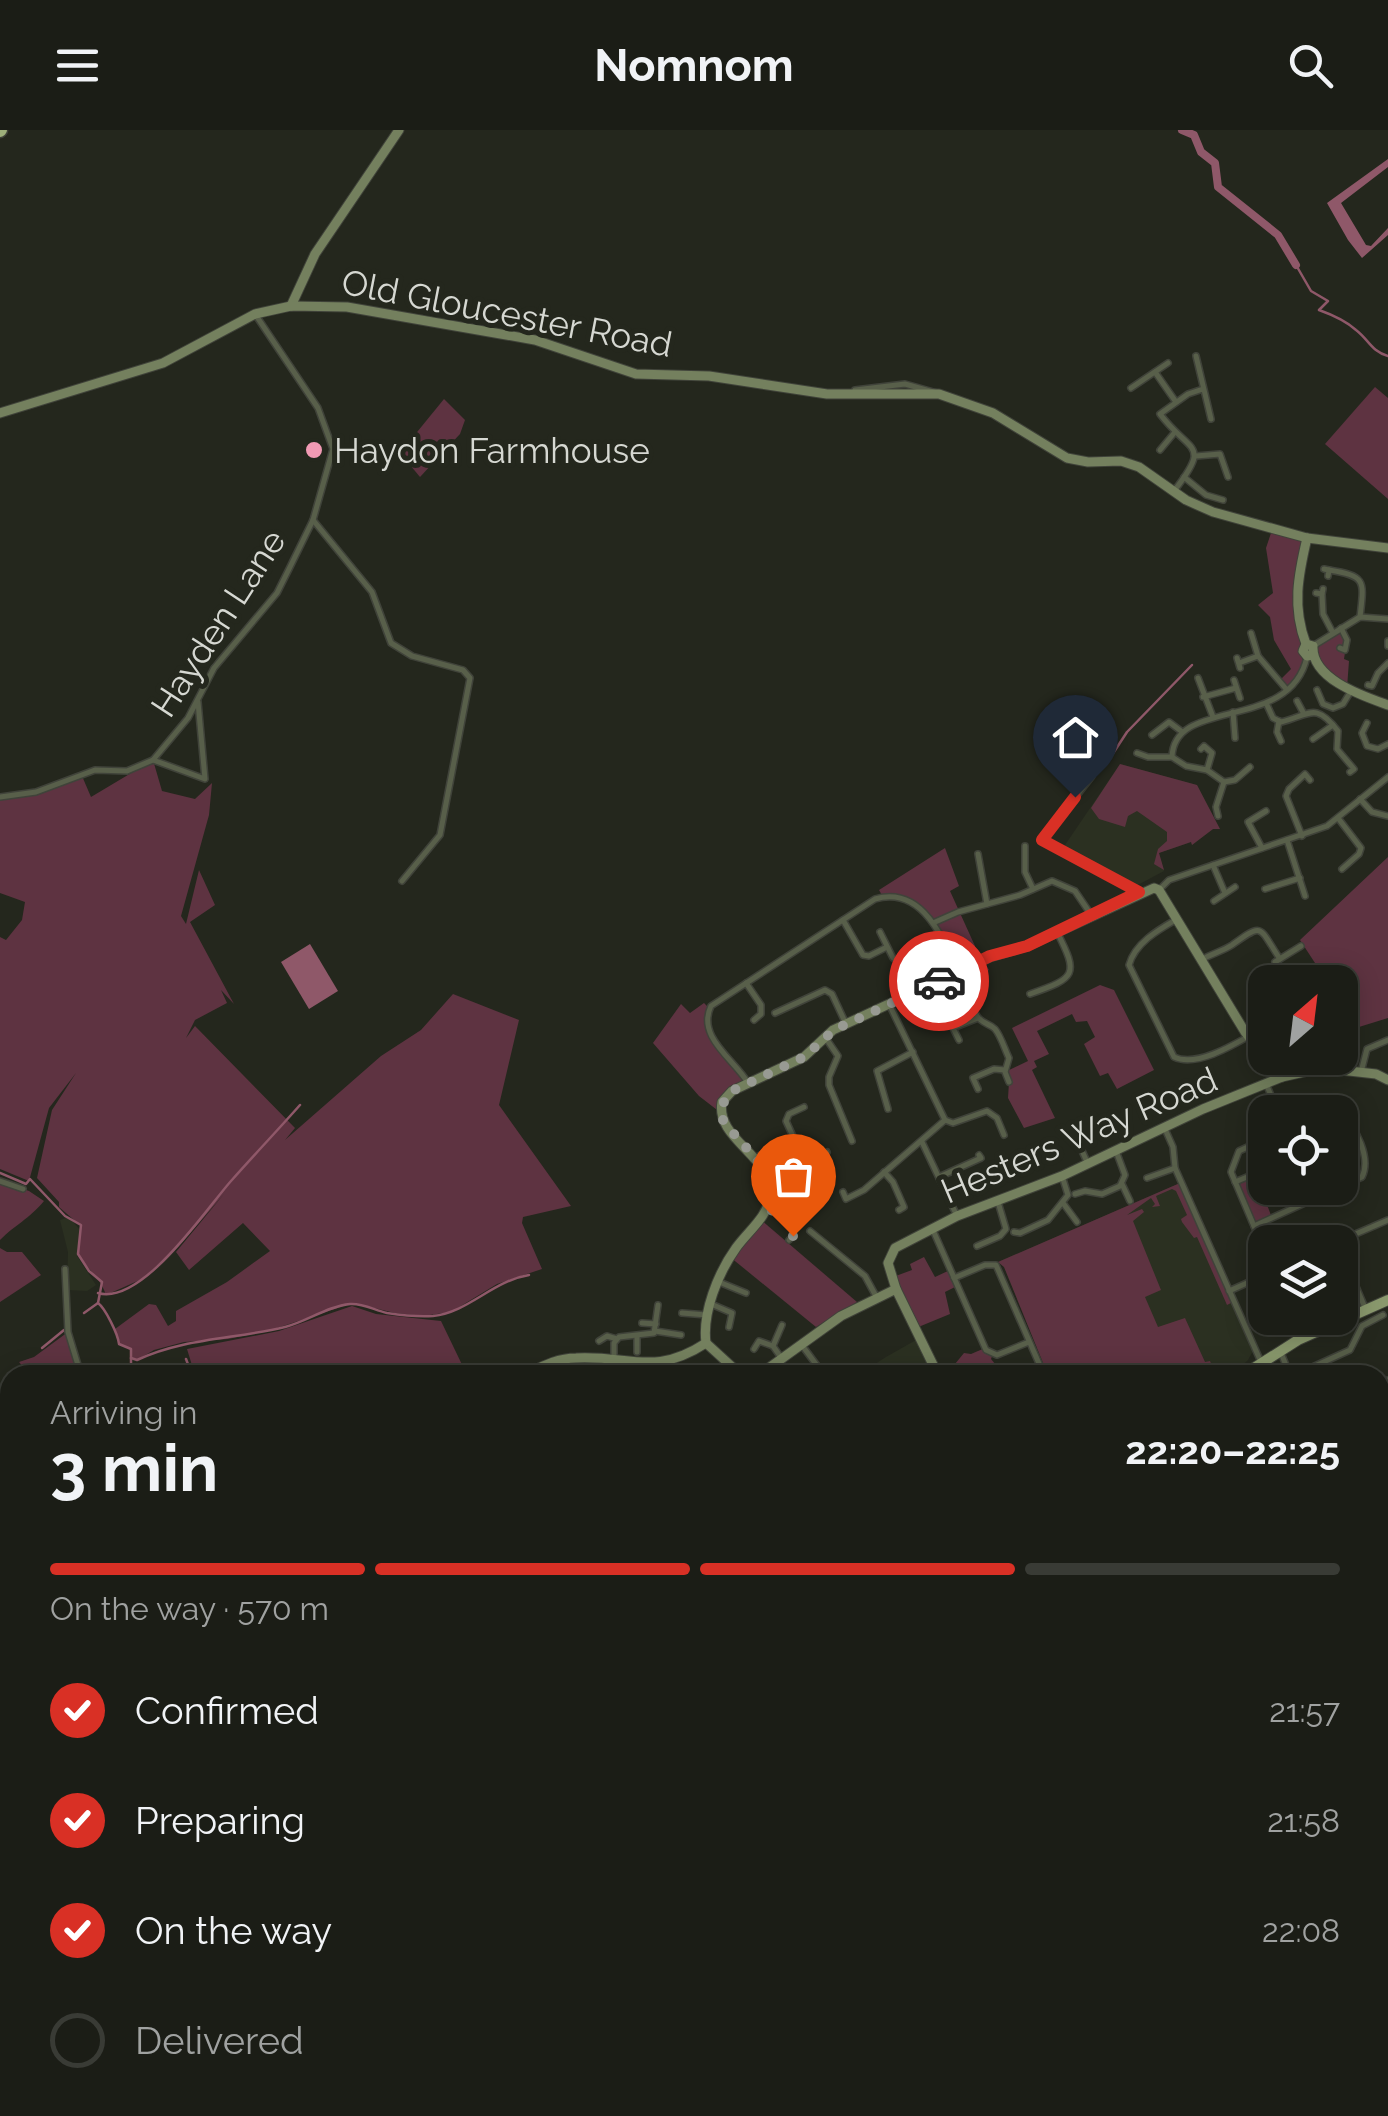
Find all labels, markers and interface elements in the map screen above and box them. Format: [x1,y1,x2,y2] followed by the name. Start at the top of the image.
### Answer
[50,38,105,93] icon: menu
[1283,38,1338,93] icon: search
[594,39,794,92] text: Nomnom
[338,261,676,365] street label: Old Gloucester Road
[334,430,650,471] place label: Haydon Farmhouse
[303,439,325,461] marker: Haydon Farmhouse
[142,522,294,724] street label: Hayden Lane
[1033,695,1118,798] pin
[1048,710,1103,765] icon: home
[889,931,989,1031] courier
[912,954,967,1009] icon: car
[1248,965,1358,1075] north arrow
[1248,965,1358,1335] map controls
[935,1058,1223,1212] street label: Hesters Way Road
[1248,1095,1358,1205] button: locate
[751,1134,836,1237] pin
[766,1149,821,1204] icon: bag
[1248,1225,1358,1335] button: layers
[50,1394,197,1431] text: Arriving in
[1125,1428,1340,1473] text: 22:20–22:25
[50,1430,218,1506] text: 3 min
[50,1590,329,1627] text: On the way · 570 m
[50,1683,105,1738] icon: check
[135,1688,319,1733] text: Confirmed
[1269,1692,1340,1729] text: 21:57
[50,1793,105,1848] icon: check
[135,1798,305,1843] text: Preparing
[1267,1802,1340,1839] text: 21:58
[50,1903,105,1958] icon: check
[135,1908,332,1953] text: On the way
[1262,1912,1340,1949] text: 22:08
[135,2018,304,2063] text: Delivered

